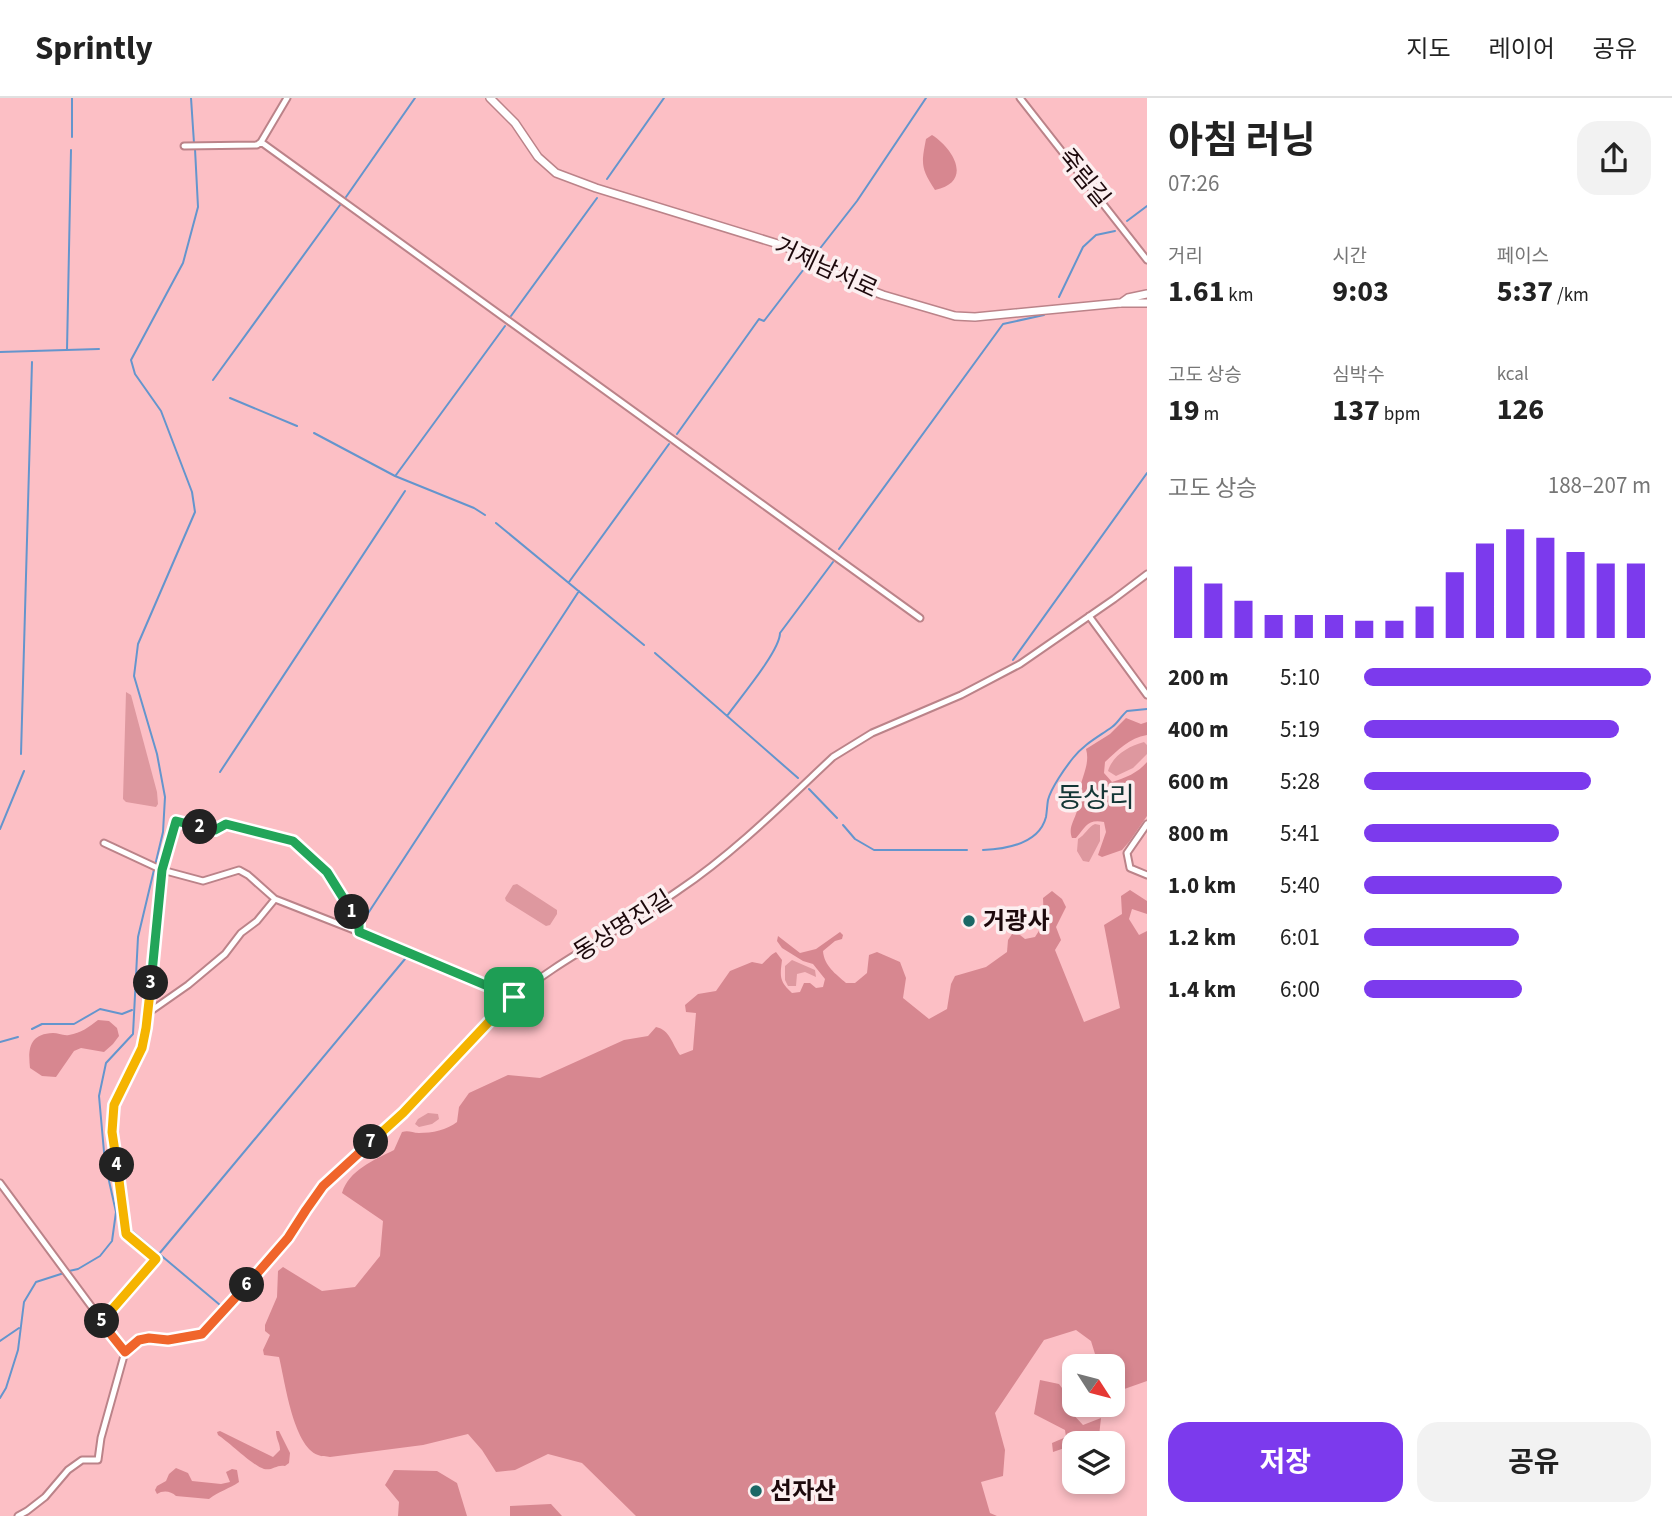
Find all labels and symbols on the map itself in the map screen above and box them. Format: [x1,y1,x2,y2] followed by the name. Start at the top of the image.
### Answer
[1050,141,1118,215] street label: 죽림길
[769,229,883,307] street label: 거제남서로
[1057,778,1135,818] district label: 동상리
[182,810,218,844] pin: 2
[567,882,679,970] street label: 동상명진길
[334,894,370,930] pin: 1
[983,904,1049,939] place label: 거광사
[961,913,977,929] marker: 거광사
[134,966,168,1001] pin: 3
[484,967,544,1027] pin
[354,1124,388,1160] pin: 7
[100,1148,134,1182] pin: 4
[230,1268,264,1302] pin: 6
[84,1304,119,1338] pin: 5
[1062,1354,1125,1418] north arrow
[770,1474,836,1509] place label: 선자산
[748,1483,764,1499] marker: 선자산

